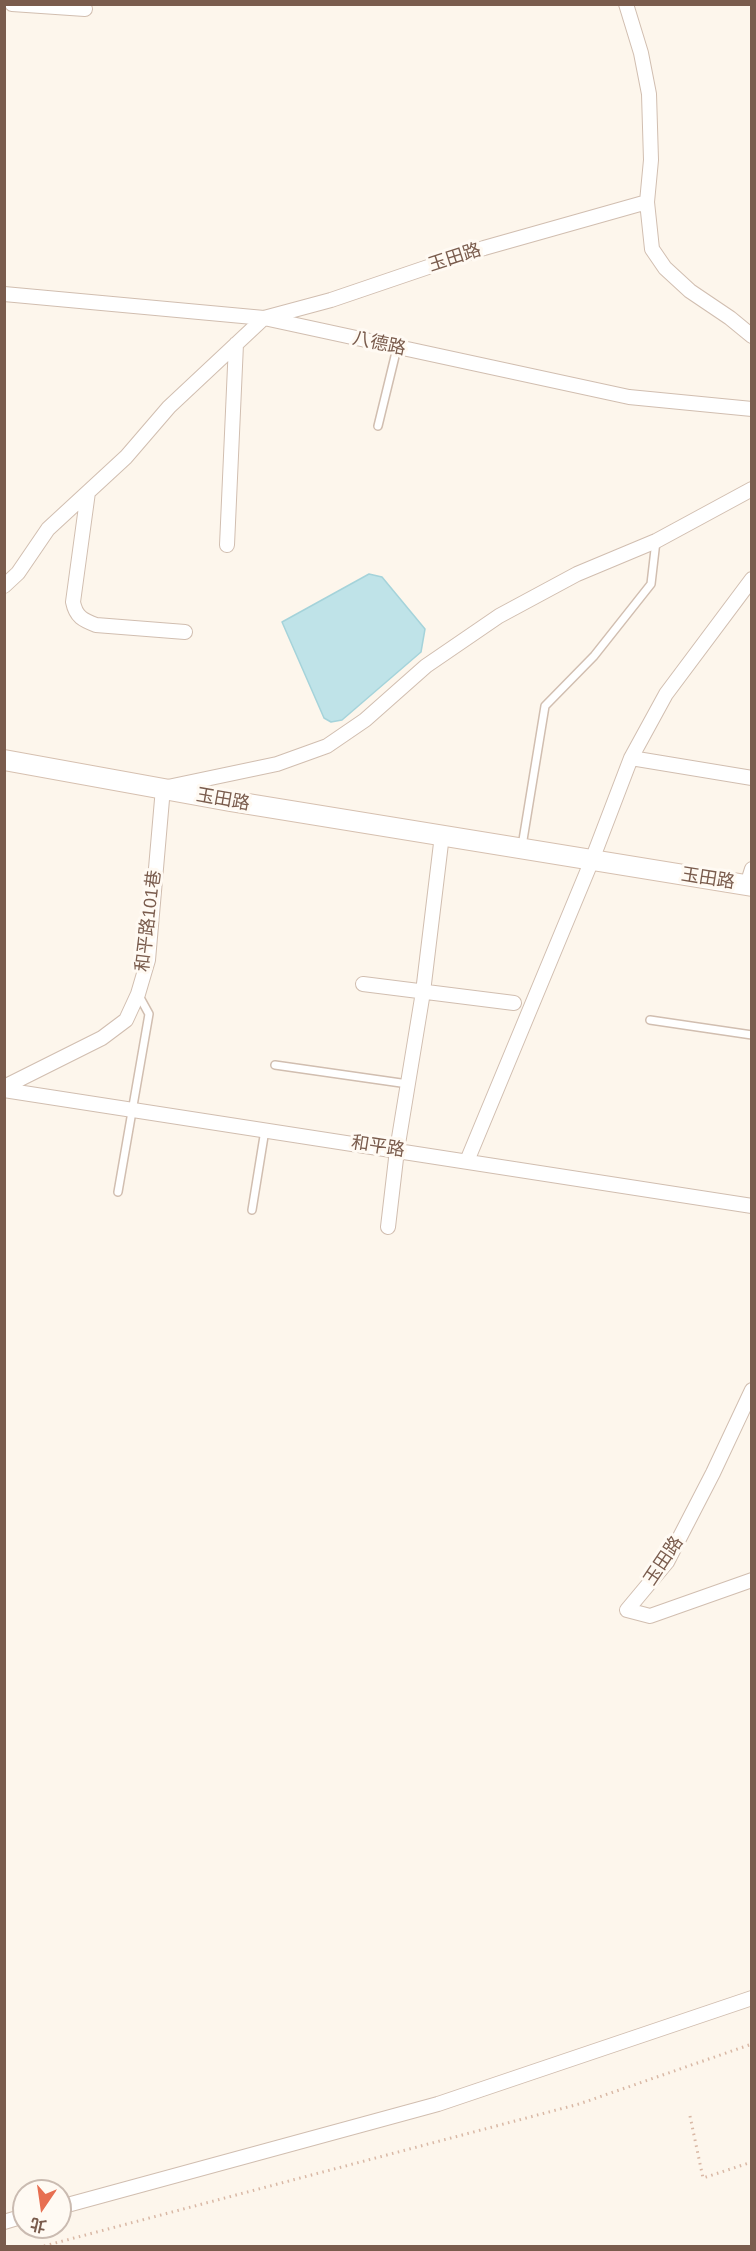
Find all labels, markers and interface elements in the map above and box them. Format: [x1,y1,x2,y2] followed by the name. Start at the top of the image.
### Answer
[426,239,484,277] street label: 玉田路
[350,328,408,360] street label: 八德路
[195,785,251,815] street label: 玉田路
[680,864,736,894] street label: 玉田路
[132,869,166,973] street label: 和平路101巷
[350,1132,406,1162] street label: 和平路
[640,1533,688,1589] street label: 玉田路
[12,2179,72,2239] north arrow
[29,2215,48,2235] text: 北

